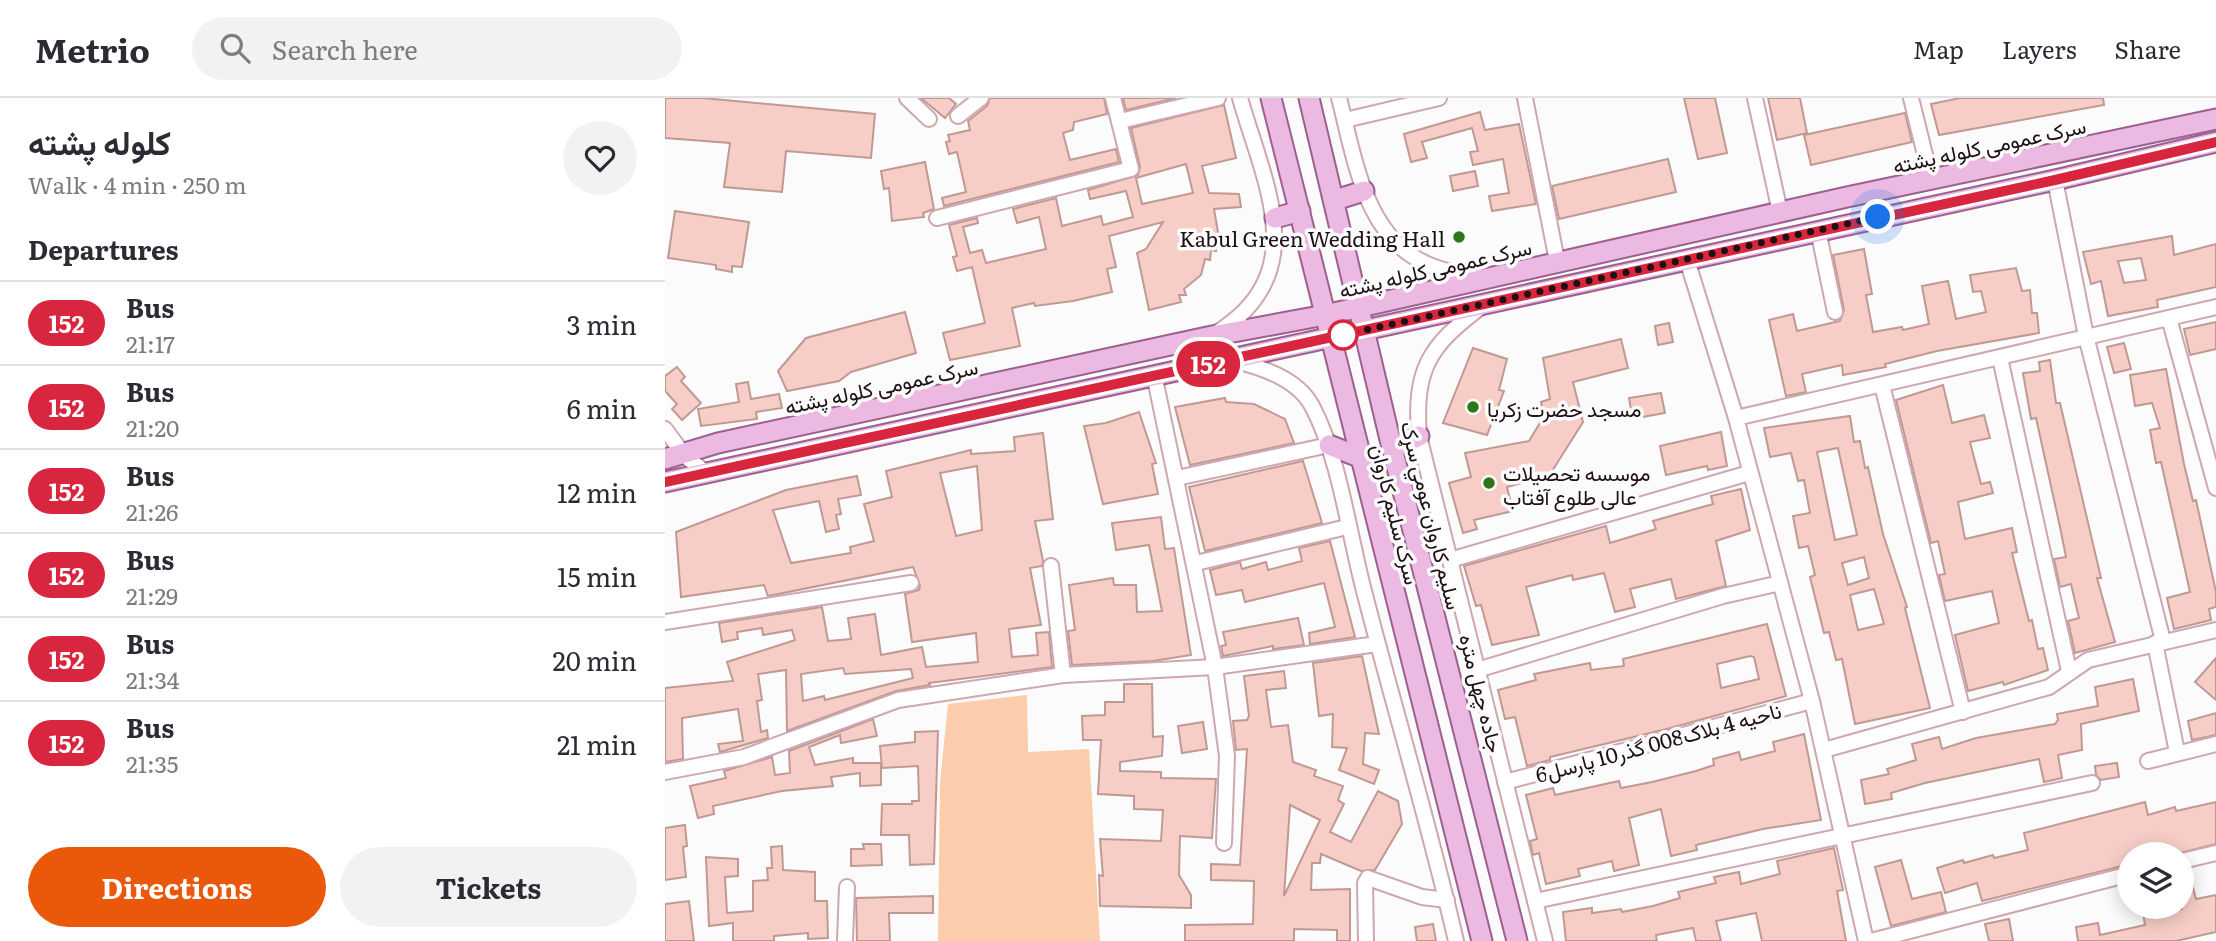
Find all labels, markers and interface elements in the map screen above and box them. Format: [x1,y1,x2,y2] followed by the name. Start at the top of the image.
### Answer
[192,17,682,80] search box
[35,24,150,73] text: Metrio
[216,29,254,67] icon: search
[272,29,418,68] text: Search here
[1913,31,1964,66] text: Map
[2002,31,2076,66] text: Layers
[2114,31,2181,66] text: Share
[1890,108,2089,181] street label: سرک عمومی کلوله پشته
[28,116,171,165] text: کلوله پشته
[563,121,637,195] button: heart
[28,167,247,201] text: Walk · 4 min · 250 m
[1860,199,1895,234] your location
[1179,222,1445,253] place label: Kabul Green Wedding Hall
[28,229,179,268] text: Departures
[1451,229,1467,245] marker: Kabul Green Wedding Hall
[1336,230,1535,305] street label: سرک عمومی کلوله پشته
[126,287,174,326] text: Bus
[567,304,637,343] text: 3 min
[49,305,84,340] text: 152
[1328,320,1358,350] unlabelled marker
[126,326,175,360] text: 21:17
[1168,341,1248,387] line badge: 152
[1190,346,1226,381] text: 152
[782,349,981,422] street label: سرک عمومی کلوله پشته
[126,371,174,410] text: Bus
[567,388,637,427] text: 6 min
[49,389,84,424] text: 152
[1487,392,1641,423] place label: مسجد حضرت زکریا
[1465,399,1481,415] marker: مسجد حضرت زکریا
[126,410,179,444] text: 21:20
[1391,417,1471,614] street label: سلیم کاروان عومي سړک
[1364,440,1429,588] street label: سرک سلیم کاروان
[126,455,174,494] text: Bus
[1503,456,1650,512] place label: موسسه تحصیلات عالی طلوع آفتاب
[557,472,637,511] text: 12 min
[49,473,84,508] text: 152
[1481,475,1497,491] marker: موسسه تحصیلات عالی طلوع آفتاب
[126,494,178,528] text: 21:26
[126,539,174,578] text: Bus
[557,556,637,595] text: 15 min
[49,557,84,592] text: 152
[126,578,178,612] text: 21:29
[126,623,174,662] text: Bus
[1452,630,1513,756] street label: جاده چهل متره
[552,640,637,679] text: 20 min
[49,641,84,676] text: 152
[126,662,179,696] text: 21:34
[1532,693,1785,790] street label: ناحیه 4 بلاک008 گذر10 پارسل6
[126,707,174,746] text: Bus
[557,724,637,763] text: 21 min
[49,725,84,760] text: 152
[126,746,179,780] text: 21:35
[2117,842,2194,919] map controls
[2117,842,2194,919] button: layers
[28,847,326,927] button: Directions
[340,847,637,927] button: Tickets

